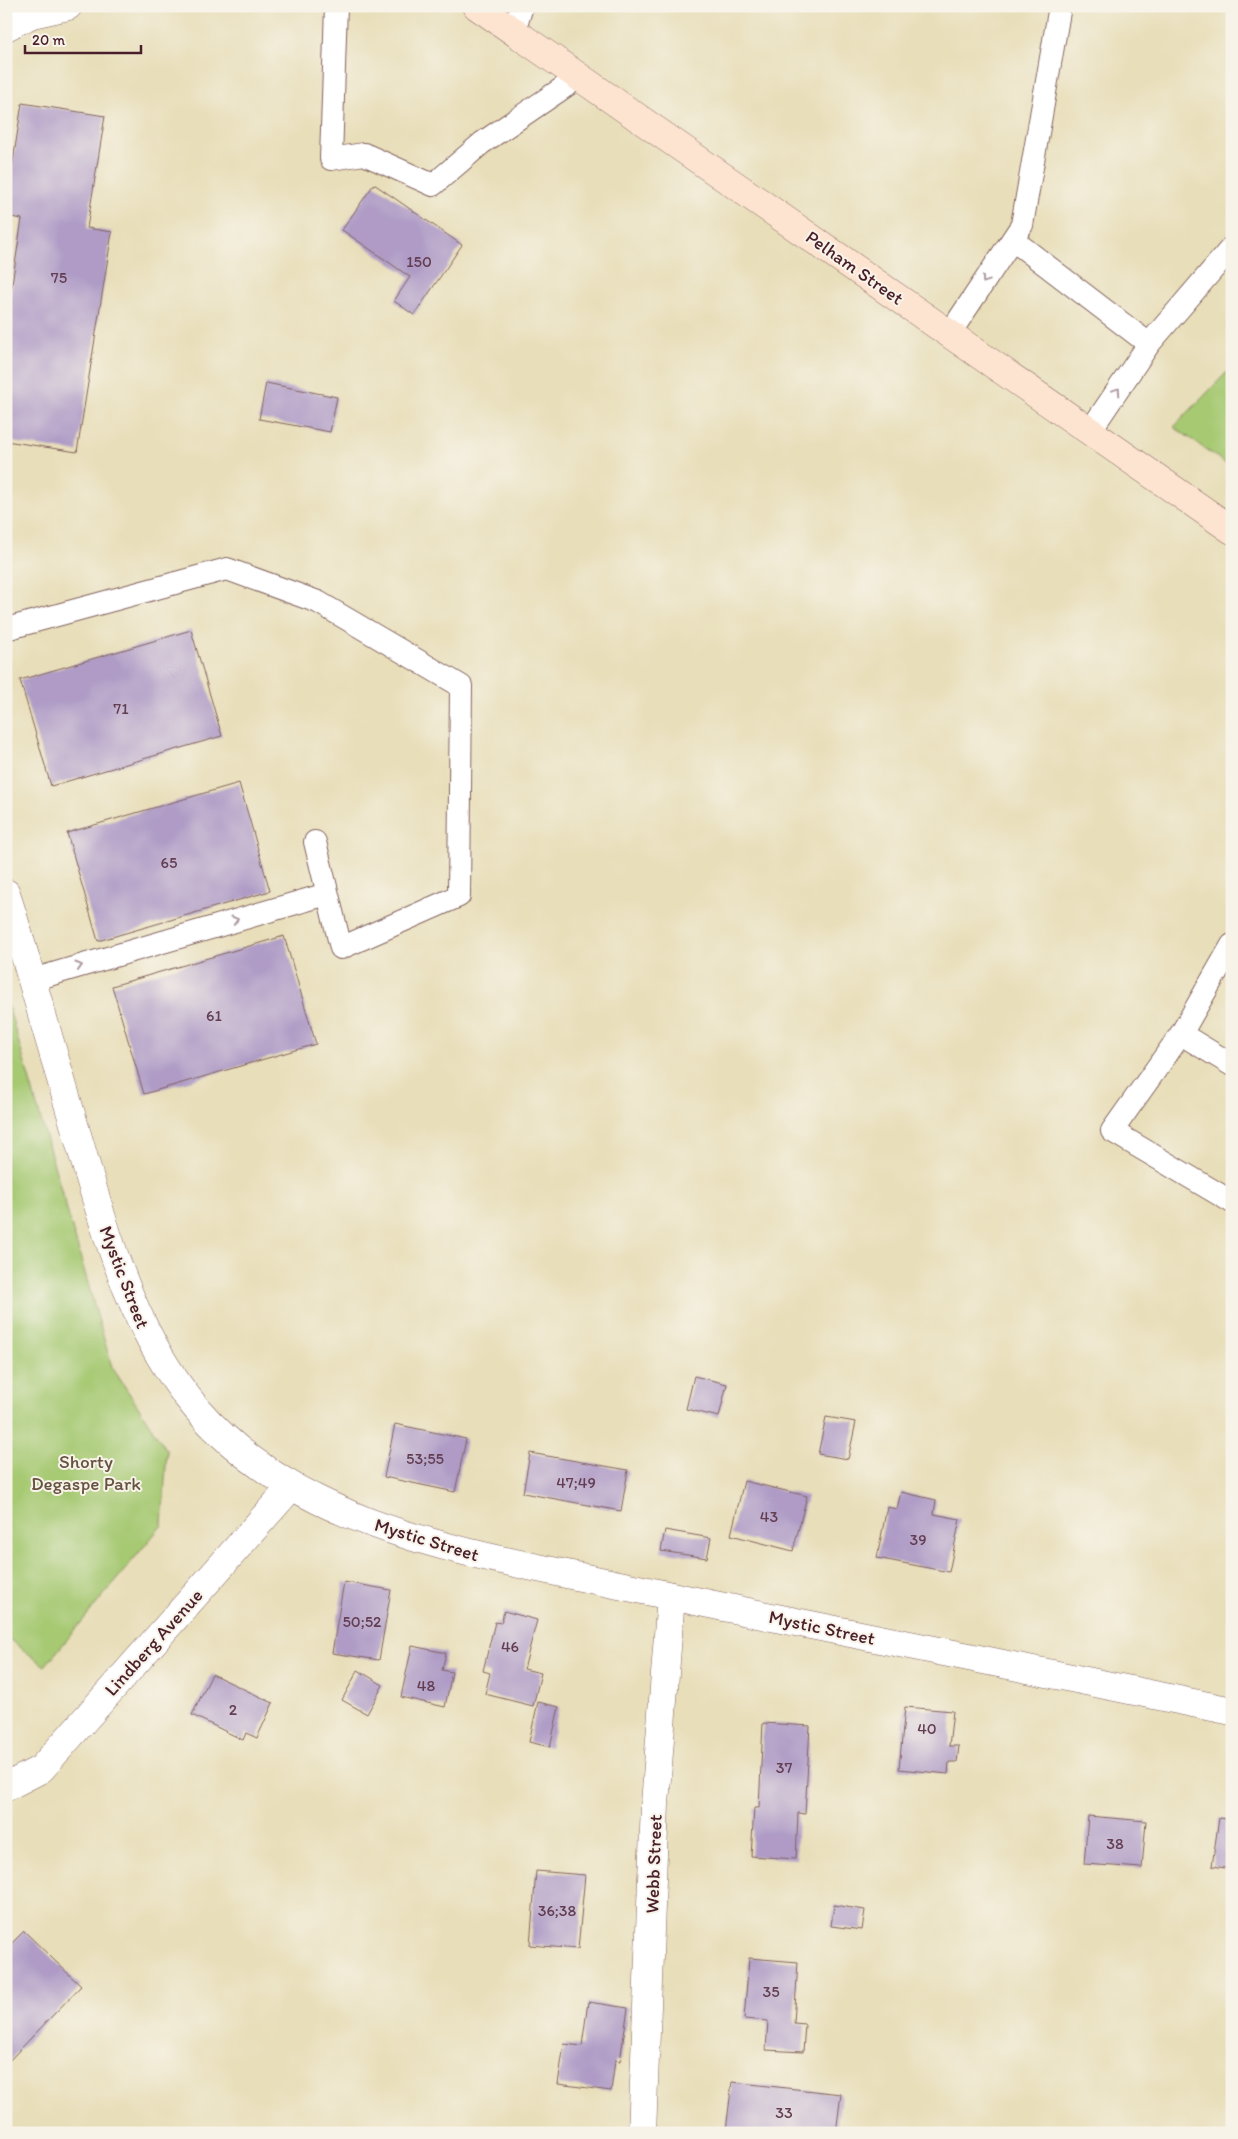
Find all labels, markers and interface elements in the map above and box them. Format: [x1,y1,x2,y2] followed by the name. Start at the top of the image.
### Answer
[25,22,141,54] scale bar
[32,31,66,49] text: 20 m
[801,225,908,310] street label: Pelham Street
[406,252,432,271] house number: 150
[51,268,67,287] house number: 75
[982,275,992,284] one-way arrow
[1111,387,1120,396] one-way arrow
[113,699,129,718] house number: 71
[161,853,177,872] house number: 65
[230,915,238,925] one-way arrow
[74,962,82,972] one-way arrow
[206,1006,223,1025] house number: 61
[94,1223,155,1332] street label: Mystic Street
[406,1449,444,1468] house number: 53;55
[31,1450,141,1495] park label: Shorty Degaspe Park
[556,1473,596,1492] house number: 47;49
[760,1507,778,1526] house number: 43
[372,1513,482,1566] street label: Mystic Street
[909,1530,927,1549] house number: 39
[99,1584,207,1701] street label: Lindberg Avenue
[767,1605,877,1650] street label: Mystic Street
[342,1612,382,1631] house number: 50;52
[501,1637,519,1656] house number: 46
[417,1676,435,1695] house number: 48
[229,1700,238,1719] house number: 2
[917,1719,937,1738] house number: 40
[776,1758,792,1777] house number: 37
[640,1814,667,1914] street label: Webb Street
[1106,1834,1124,1853] house number: 38
[538,1901,577,1920] house number: 36;38
[762,1982,780,2001] house number: 35
[775,2103,793,2122] house number: 33

